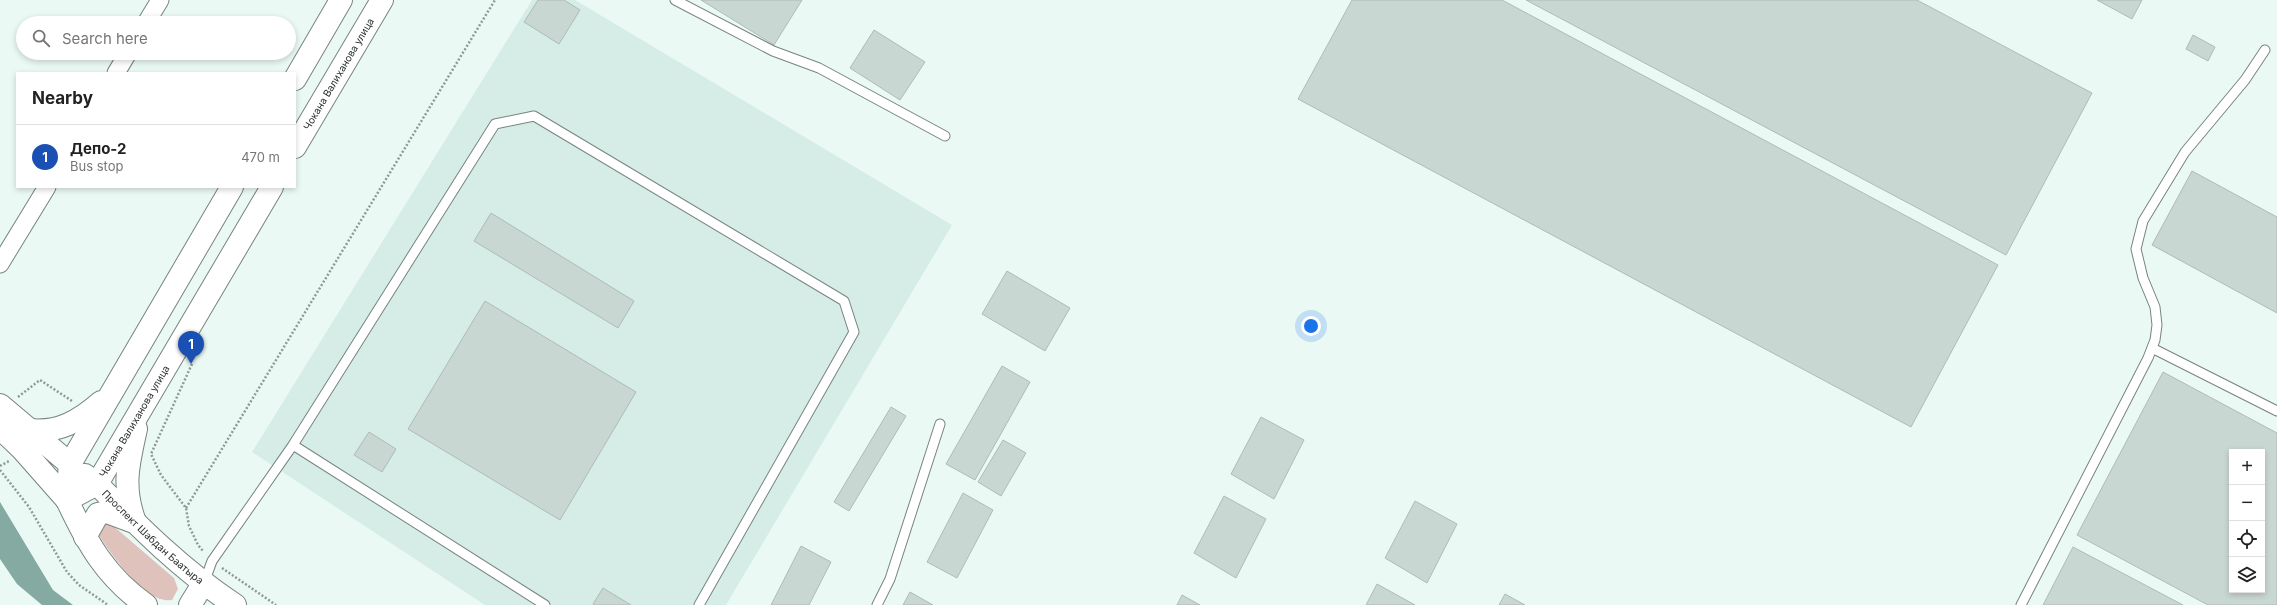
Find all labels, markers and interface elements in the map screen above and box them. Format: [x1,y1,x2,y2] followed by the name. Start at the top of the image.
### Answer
[16,16,296,60] search box
[301,16,376,132] street label: Чокана Валиханова улица
[30,27,52,49] icon: search
[62,29,148,48] text: Search here
[32,88,93,108] text: Nearby
[70,139,127,158] text: Депо-2
[42,149,48,165] text: 1
[241,149,280,165] text: 470 m
[70,158,123,174] text: Bus stop
[1301,316,1321,336] your location
[178,331,204,364] pin: 1
[96,363,172,479] street label: Чокана Валиханова улица
[2229,449,2265,593] map controls
[2229,449,2265,485] button: +
[2229,485,2265,521] button: −
[100,487,206,586] street label: Проспект Шабдан Баатыра
[2229,521,2265,557] button: locate
[2229,557,2265,593] button: layers

